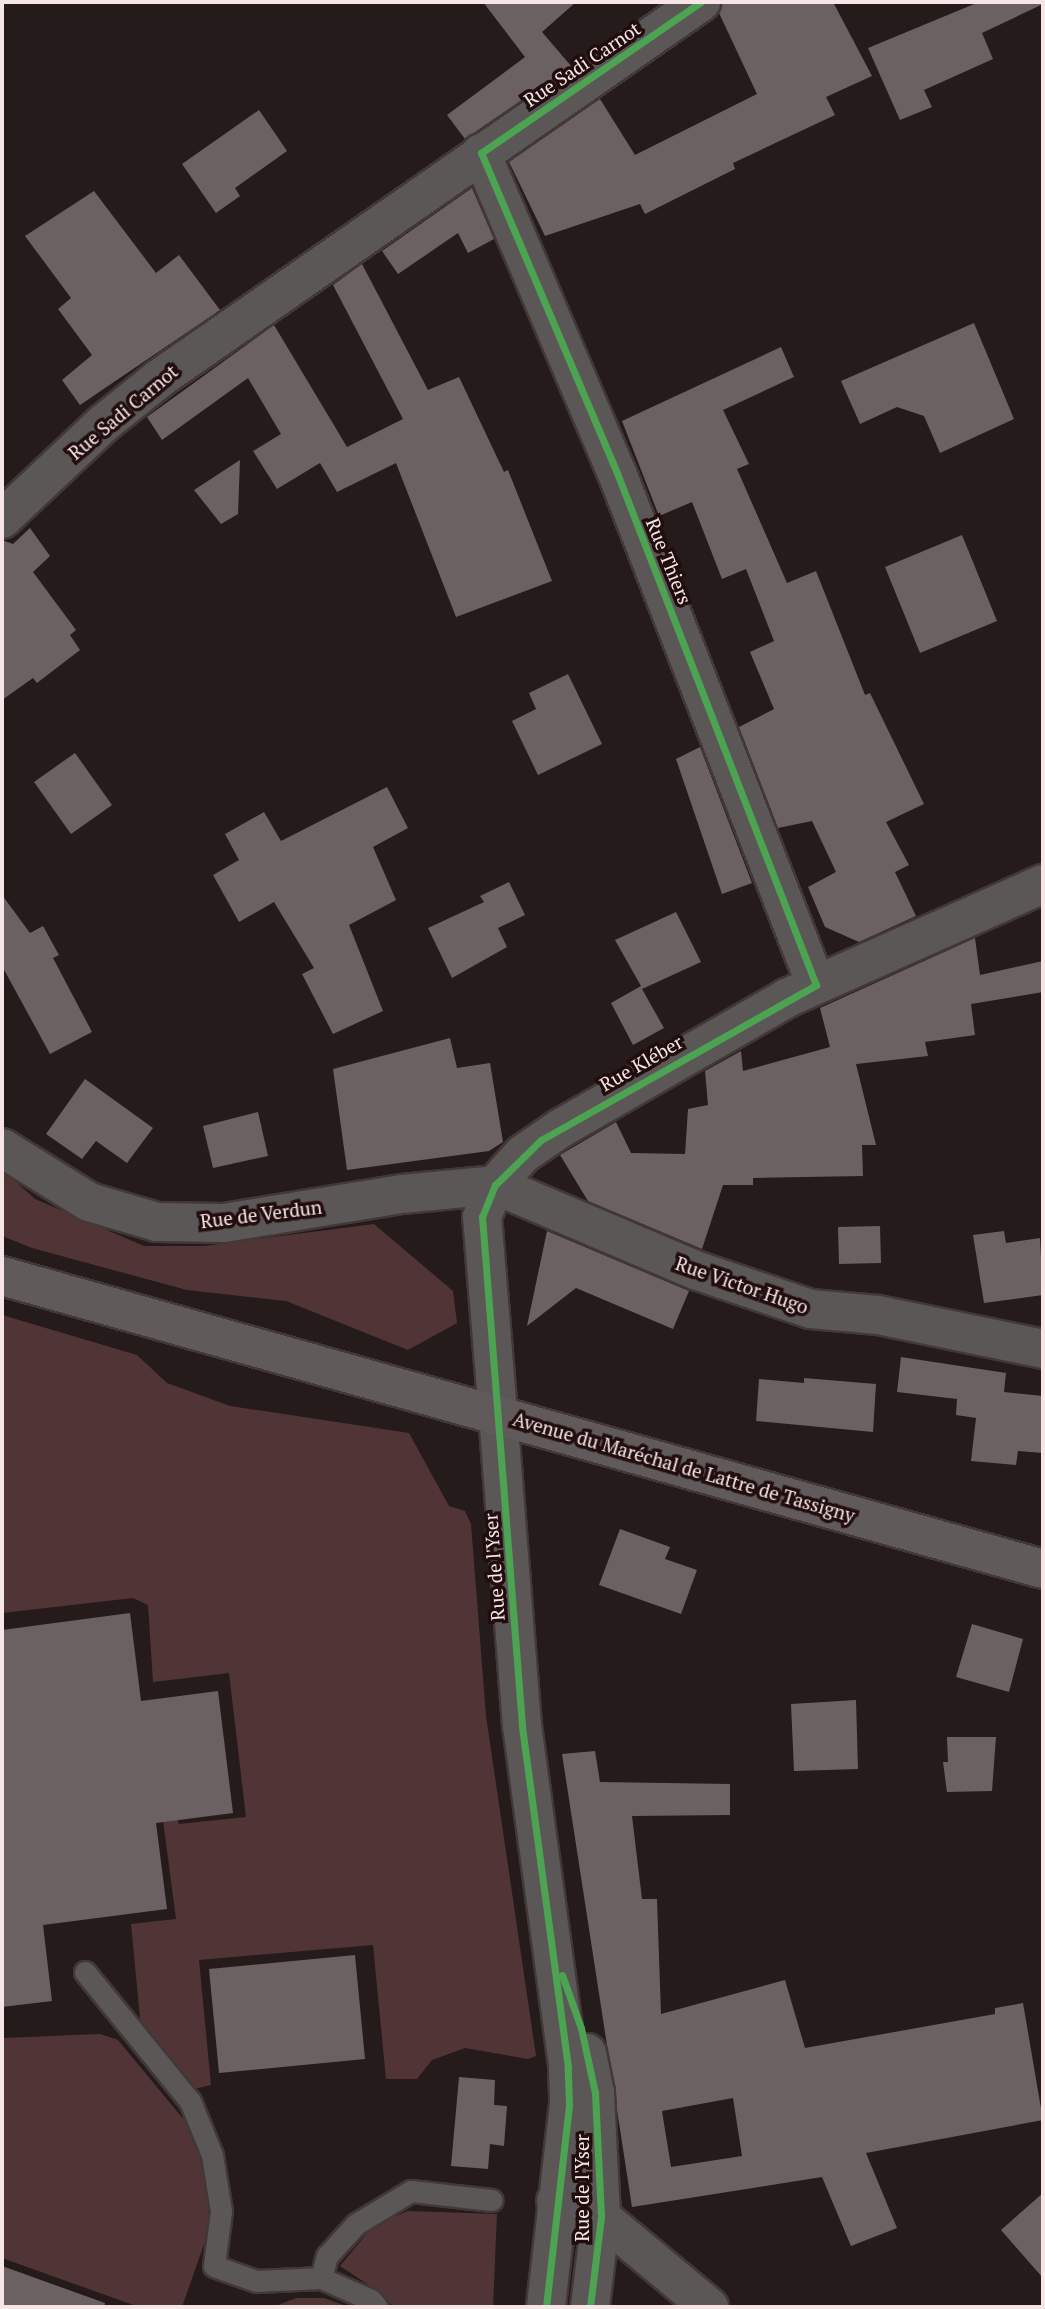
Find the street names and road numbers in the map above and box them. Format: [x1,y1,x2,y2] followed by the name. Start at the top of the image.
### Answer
[519,17,645,111] street label: Rue Sadi Carnot
[64,360,182,464] street label: Rue Sadi Carnot
[641,515,697,607] street label: Rue Thiers
[595,1030,687,1096] street label: Rue Kléber
[199,1195,323,1233] street label: Rue de Verdun
[672,1252,812,1318] street label: Rue Victor Hugo
[510,1407,858,1527] street label: Avenue du Maréchal de Lattre de Tassigny
[479,1513,509,1621] street label: Rue de l'Yser
[571,2134,593,2242] street label: Rue de l'Yser

